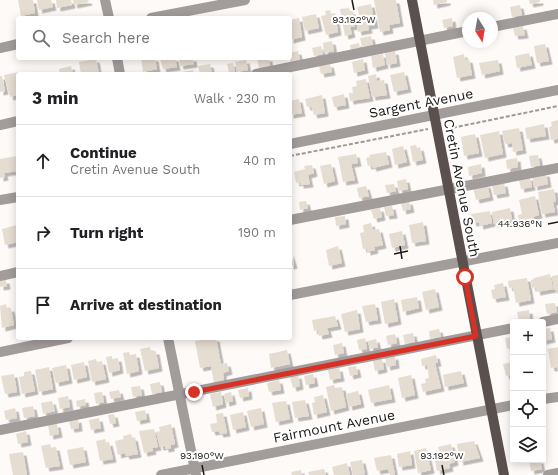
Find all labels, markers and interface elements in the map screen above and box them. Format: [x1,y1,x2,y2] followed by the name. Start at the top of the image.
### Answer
[462,12,498,48] north arrow
[332,14,376,25] text: 93.192°W
[16,16,292,60] search box
[30,27,52,49] icon: search
[62,29,150,47] text: Search here
[368,85,474,121] street label: Sargent Avenue
[32,88,78,108] text: 3 min
[194,91,276,106] text: Walk · 230 m
[441,118,483,258] street label: Cretin Avenue South
[70,144,137,162] text: Continue
[32,150,54,172] icon: ahead
[243,153,276,168] text: 40 m
[70,162,200,177] text: Cretin Avenue South
[498,218,542,229] text: 44.936°N
[32,222,54,244] icon: right
[70,224,143,242] text: Turn right
[238,225,276,240] text: 190 m
[456,268,474,286] route start
[32,294,54,316] icon: arrive
[70,296,222,314] text: Arrive at destination
[510,319,546,463] map controls
[510,319,546,355] button: +
[510,355,546,391] button: −
[185,383,203,401] route end
[510,391,546,427] button: locate
[272,406,396,446] street label: Fairmount Avenue
[510,427,546,463] button: layers
[180,450,224,461] text: 93.190°W
[420,450,464,461] text: 93.192°W

